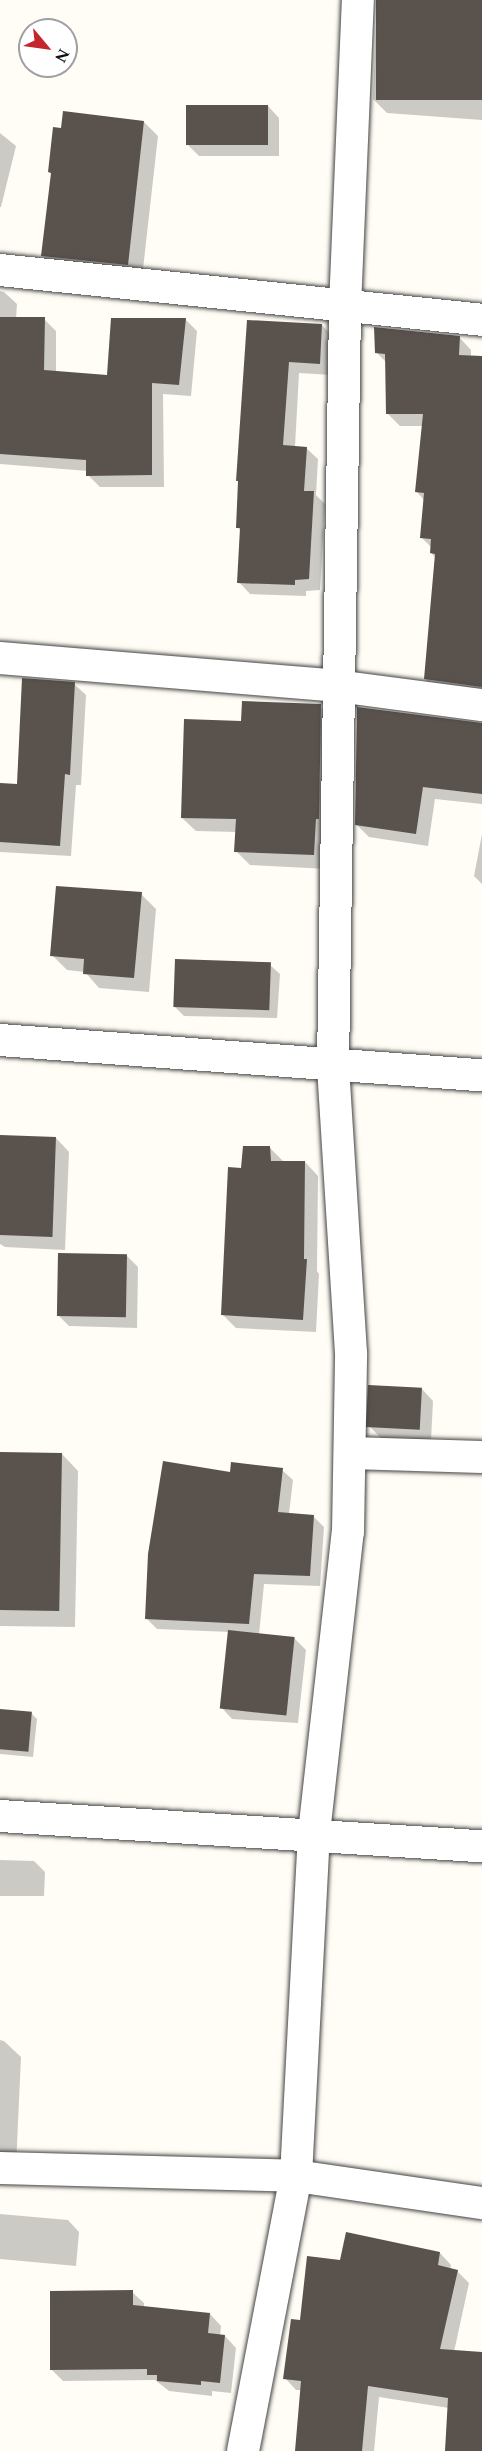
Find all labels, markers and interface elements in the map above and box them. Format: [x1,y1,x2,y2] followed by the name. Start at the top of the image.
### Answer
[18,18,78,78] north arrow
[48,44,76,67] text: N

